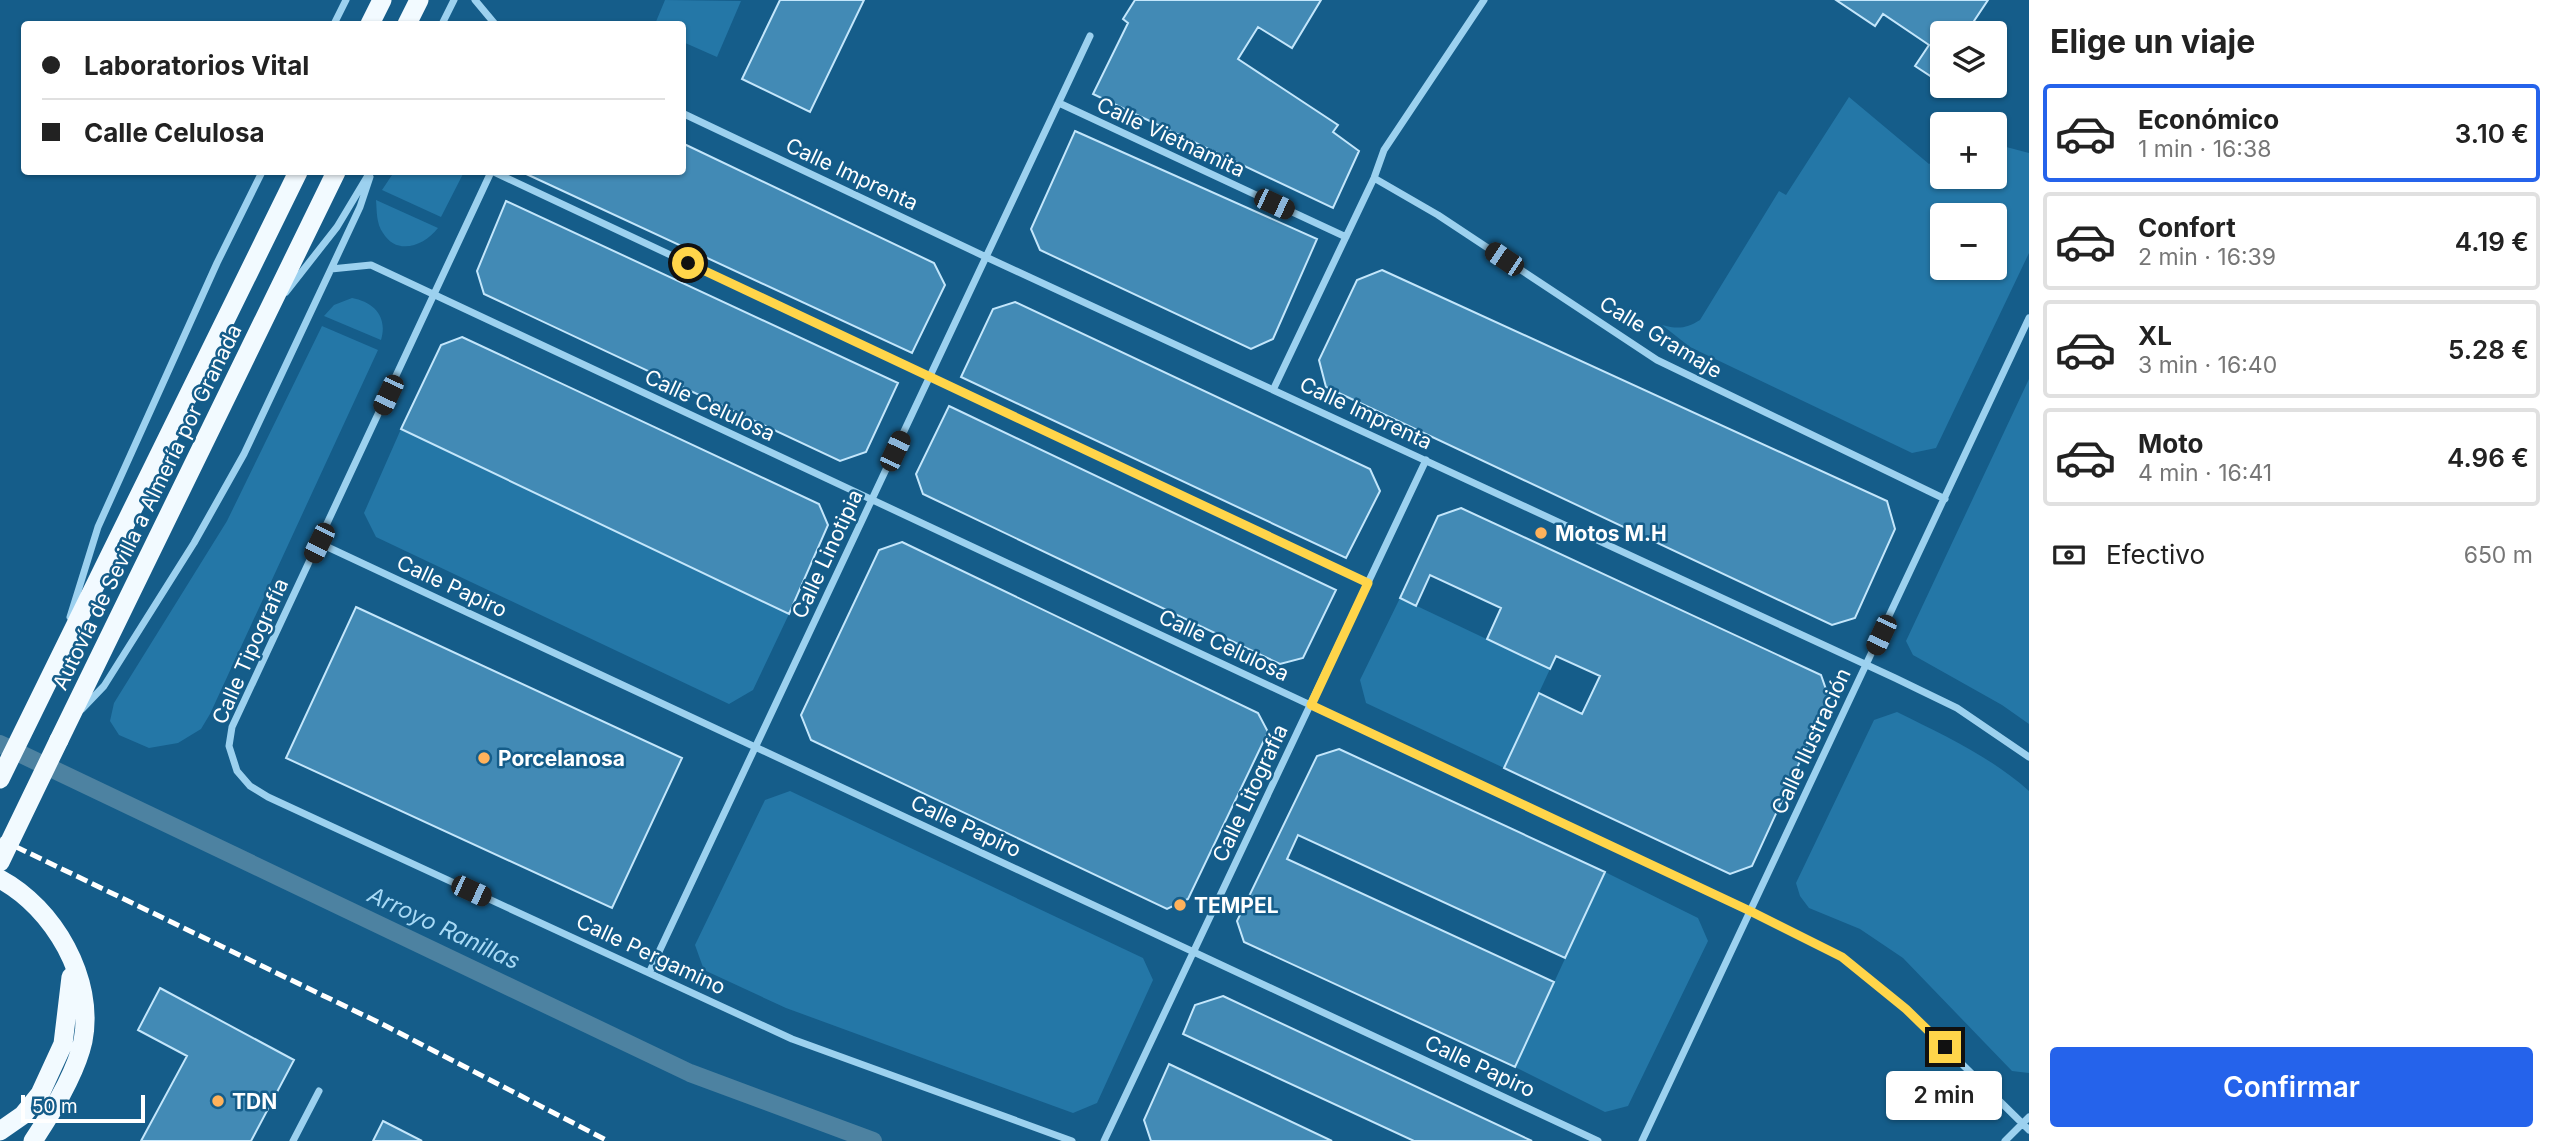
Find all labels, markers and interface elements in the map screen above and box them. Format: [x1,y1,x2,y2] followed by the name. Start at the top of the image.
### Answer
[1930,21,2007,280] map controls
[1930,21,2007,98] button: layers
[2050,22,2255,61] text: Elige un viaje
[84,50,309,81] text: Laboratorios Vital
[1093,92,1249,182] street label: Calle Vietnamita
[2054,102,2117,165] icon: car
[2138,104,2279,135] text: Económico
[1930,112,2007,189] button: +
[84,117,265,148] text: Calle Celulosa
[2455,118,2529,149] text: 3.10 €
[782,132,922,216] street label: Calle Imprenta
[2138,135,2271,163] text: 1 min · 16:38
[1251,186,1298,222] car
[1930,203,2007,280] button: −
[2054,210,2117,273] icon: car
[2138,212,2236,243] text: Confort
[2455,226,2529,257] text: 4.19 €
[1481,239,1528,279] car
[2138,243,2276,271] text: 2 min · 16:39
[672,247,704,279] route start
[1595,291,1727,383] street label: Calle Gramaje
[2054,318,2117,381] icon: car
[47,320,247,694] street label: Autovía de Sevilla a Almería por Granada
[2138,320,2172,351] text: XL
[2448,334,2529,365] text: 5.28 €
[2138,351,2277,379] text: 3 min · 16:40
[641,364,779,446] street label: Calle Celulosa
[1296,371,1436,455] street label: Calle Imprenta
[370,372,407,418] car
[2054,426,2117,489] icon: car
[877,428,914,474] car
[2138,428,2203,459] text: Moto
[2447,442,2529,473] text: 4.96 €
[2138,459,2272,487] text: 4 min · 16:41
[786,486,868,622] street label: Calle Linotipia
[301,520,338,566] car
[1555,521,1667,546] place label: Motos M.H
[1533,525,1549,541] marker: Motos M.H
[2050,536,2088,574] icon: cash
[2106,539,2205,570] text: Efectivo
[2464,541,2533,569] text: 650 m
[393,550,511,622] street label: Calle Papiro
[207,574,293,728] street label: Calle Tipografía
[1155,604,1293,686] street label: Calle Celulosa
[1863,612,1900,658] car
[1766,664,1856,818] street label: Calle Ilustración
[1207,720,1293,866] street label: Calle Litografía
[498,746,625,771] place label: Porcelanosa
[476,750,492,766] marker: Porcelanosa
[907,790,1025,862] street label: Calle Papiro
[448,873,495,909] car
[363,880,524,975] water label: Arroyo Ranillas
[1194,893,1279,918] place label: TEMPEL
[1172,897,1188,913] marker: TEMPEL
[572,908,730,1000] street label: Calle Pergamino
[1421,1030,1539,1102] street label: Calle Papiro
[1929,1031,1961,1063] route end
[2050,1047,2533,1127] button: Confirmar
[1887,1072,2003,1120] callout: 2 min
[1914,1081,1974,1109] text: 2 min
[232,1089,277,1114] place label: TDN
[21,1092,145,1124] scale bar
[210,1093,226,1109] marker: TDN
[32,1095,78,1118] text: 50 m

